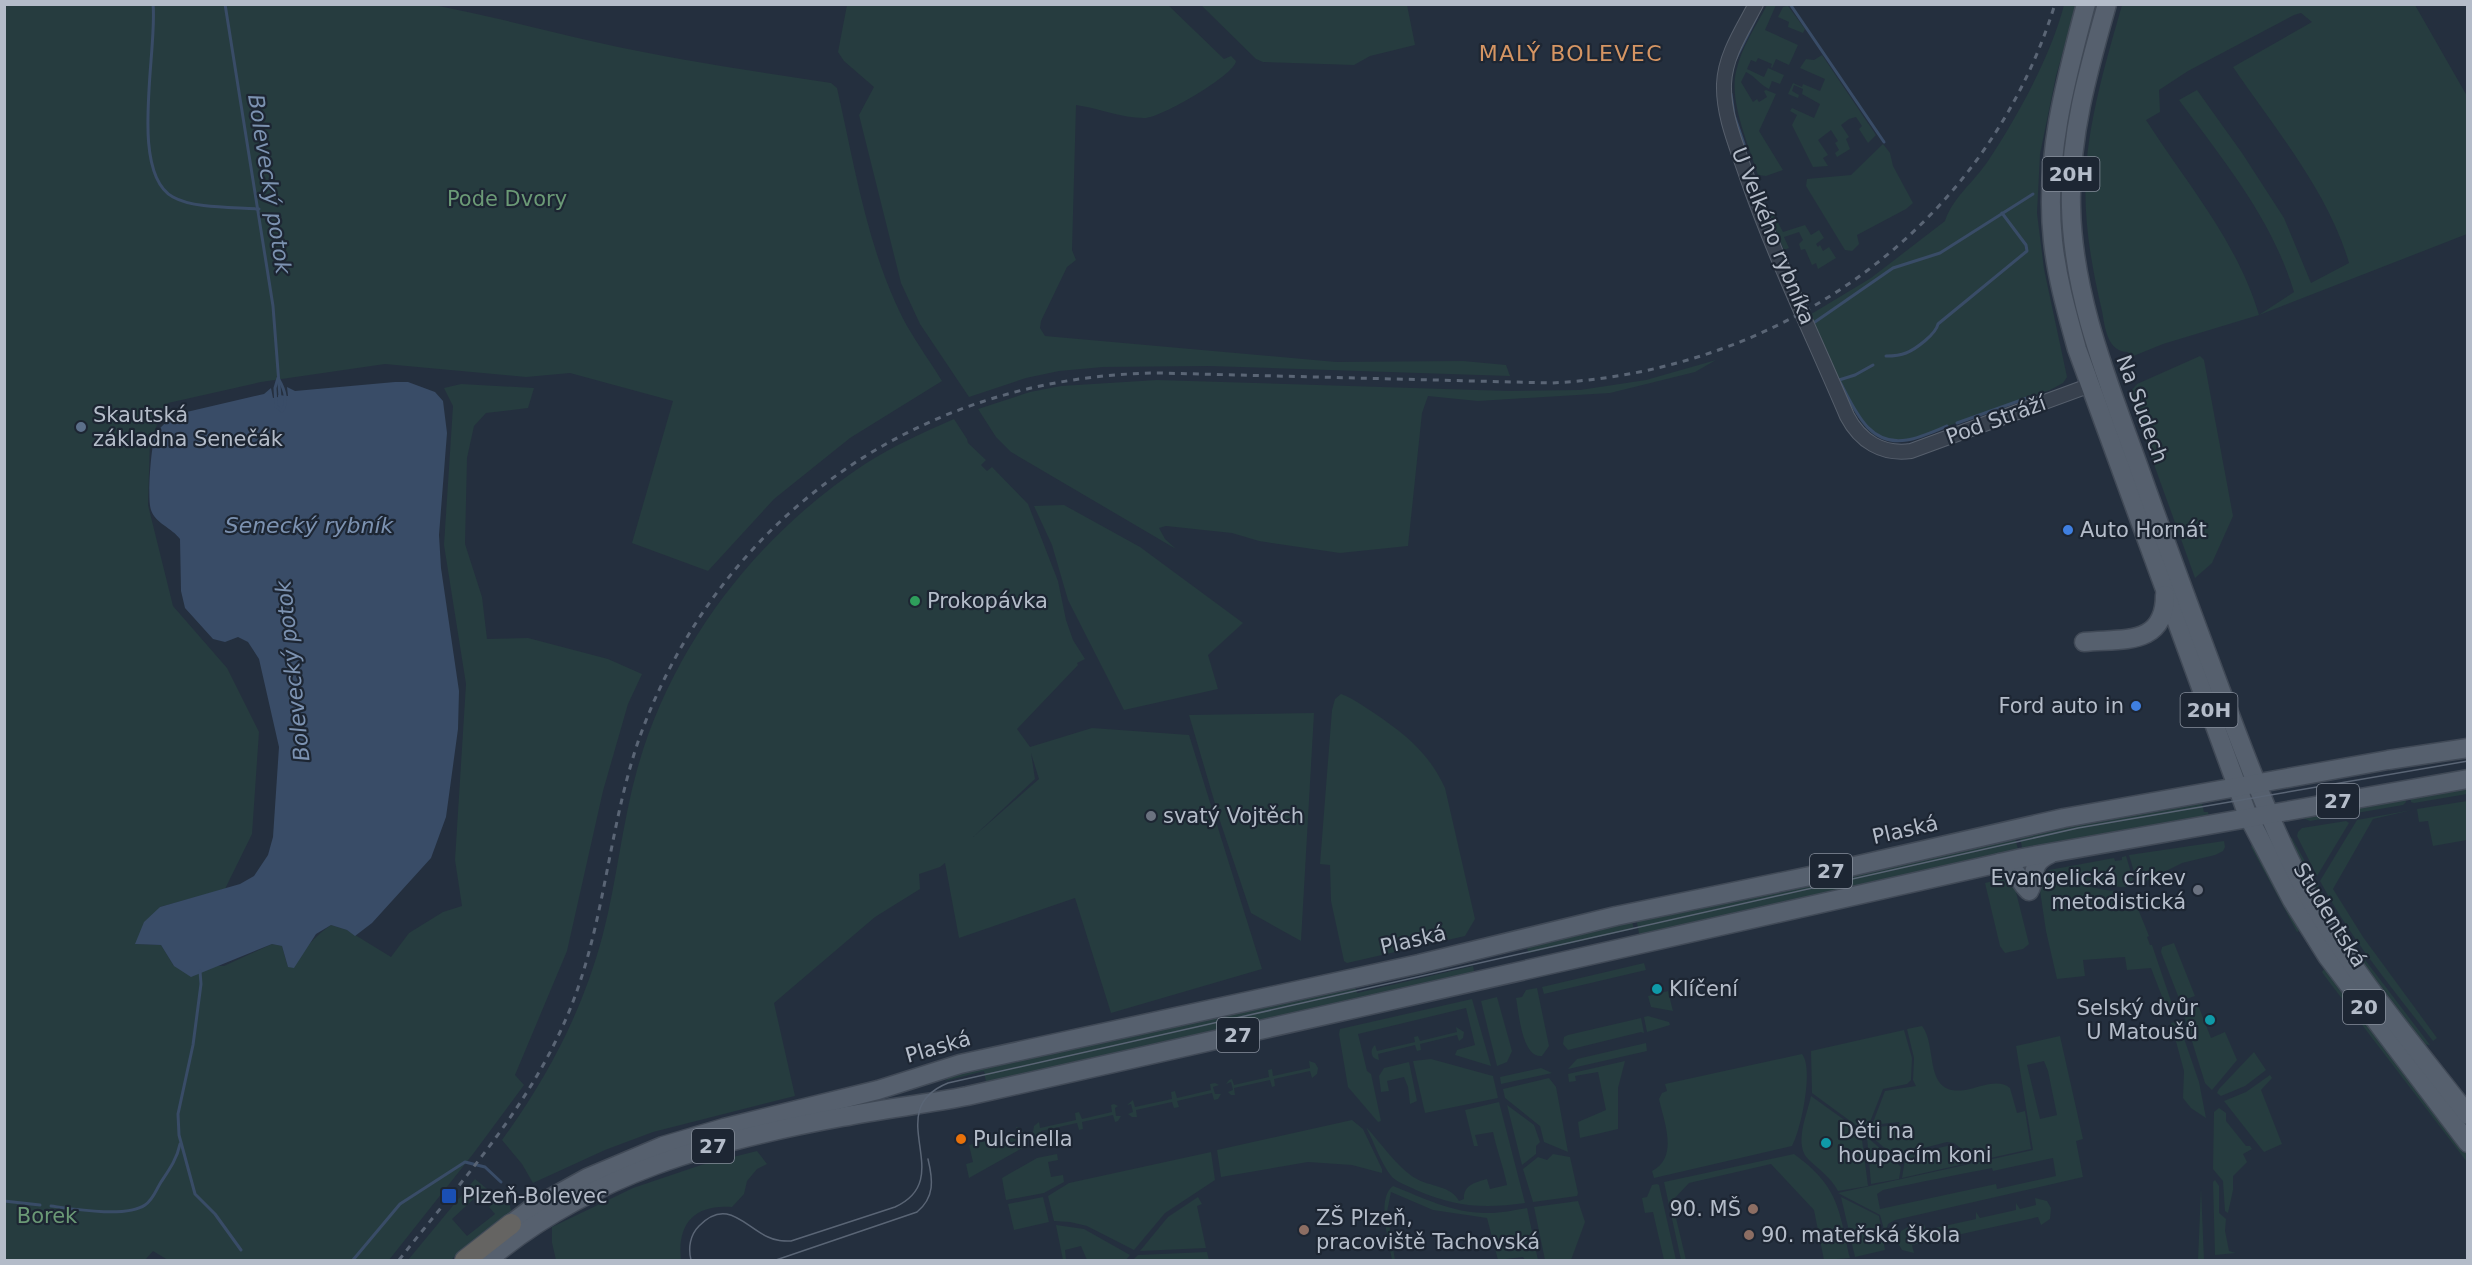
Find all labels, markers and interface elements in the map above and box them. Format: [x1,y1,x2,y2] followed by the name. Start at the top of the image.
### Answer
[1479,41,1663,66] district label: MALÝ BOLEVEC
[243,92,296,277] water label: Bolevecký potok
[1726,144,1820,328] street label: U Velkého rybníka
[2042,157,2100,191] road number: 20H
[447,187,567,211] park label: Pode Dvory
[2111,352,2173,466] street label: Na Sudech
[1943,390,2050,449] street label: Pod Stráží
[93,403,284,451] place label: Skautská základna Senečák
[74,420,88,434] marker: Skautská základna Senečák
[225,513,395,538] water label: Senecký rybník
[2080,518,2207,542] place label: Auto Hornát
[2061,523,2075,537] marker: Auto Hornát
[270,578,314,763] water label: Bolevecký potok
[927,589,1048,613] place label: Prokopávka
[908,594,922,608] marker: Prokopávka
[2180,693,2238,727] road number: 20H
[1998,694,2124,718] place label: Ford auto in
[2129,699,2143,713] marker: Ford auto in
[2317,784,2359,818] road number: 27
[1163,804,1304,828] place label: svatý Vojtěch
[1144,809,1158,823] marker: svatý Vojtěch
[1870,811,1940,849] street label: Plaská
[1810,854,1852,888] road number: 27
[2288,858,2372,972] street label: Studentská
[1991,866,2186,914] place label: Evangelická církev metodistická
[2191,883,2205,897] marker: Evangelická církev metodistická
[1378,921,1448,959] street label: Plaská
[1669,977,1739,1001] place label: Klíčení
[1650,982,1664,996] marker: Klíčení
[2343,990,2385,1024] road number: 20
[2077,996,2198,1044] place label: Selský dvůr U Matoušů
[2203,1013,2217,1027] marker: Selský dvůr U Matoušů
[1217,1018,1259,1052] road number: 27
[903,1026,973,1068] street label: Plaská
[1838,1119,1992,1167] place label: Děti na houpacím koni
[973,1127,1073,1151] place label: Pulcinella
[692,1129,734,1163] road number: 27
[954,1132,968,1146] marker: Pulcinella
[1819,1136,1833,1150] marker: Děti na houpacím koni
[462,1184,607,1208] place label: Plzeň-Bolevec
[440,1187,458,1205] marker: Plzeň-Bolevec
[1669,1196,1741,1221] place label: 90. MŠ
[1746,1202,1760,1216] marker: 90. MŠ
[17,1204,78,1228] park label: Borek
[1316,1205,1540,1254] place label: ZŠ Plzeň, pracoviště Tachovská
[1297,1223,1311,1237] marker: ZŠ Plzeň, pracoviště Tachovská
[1761,1223,1960,1247] place label: 90. mateřská škola
[1742,1228,1756,1242] marker: 90. mateřská škola

